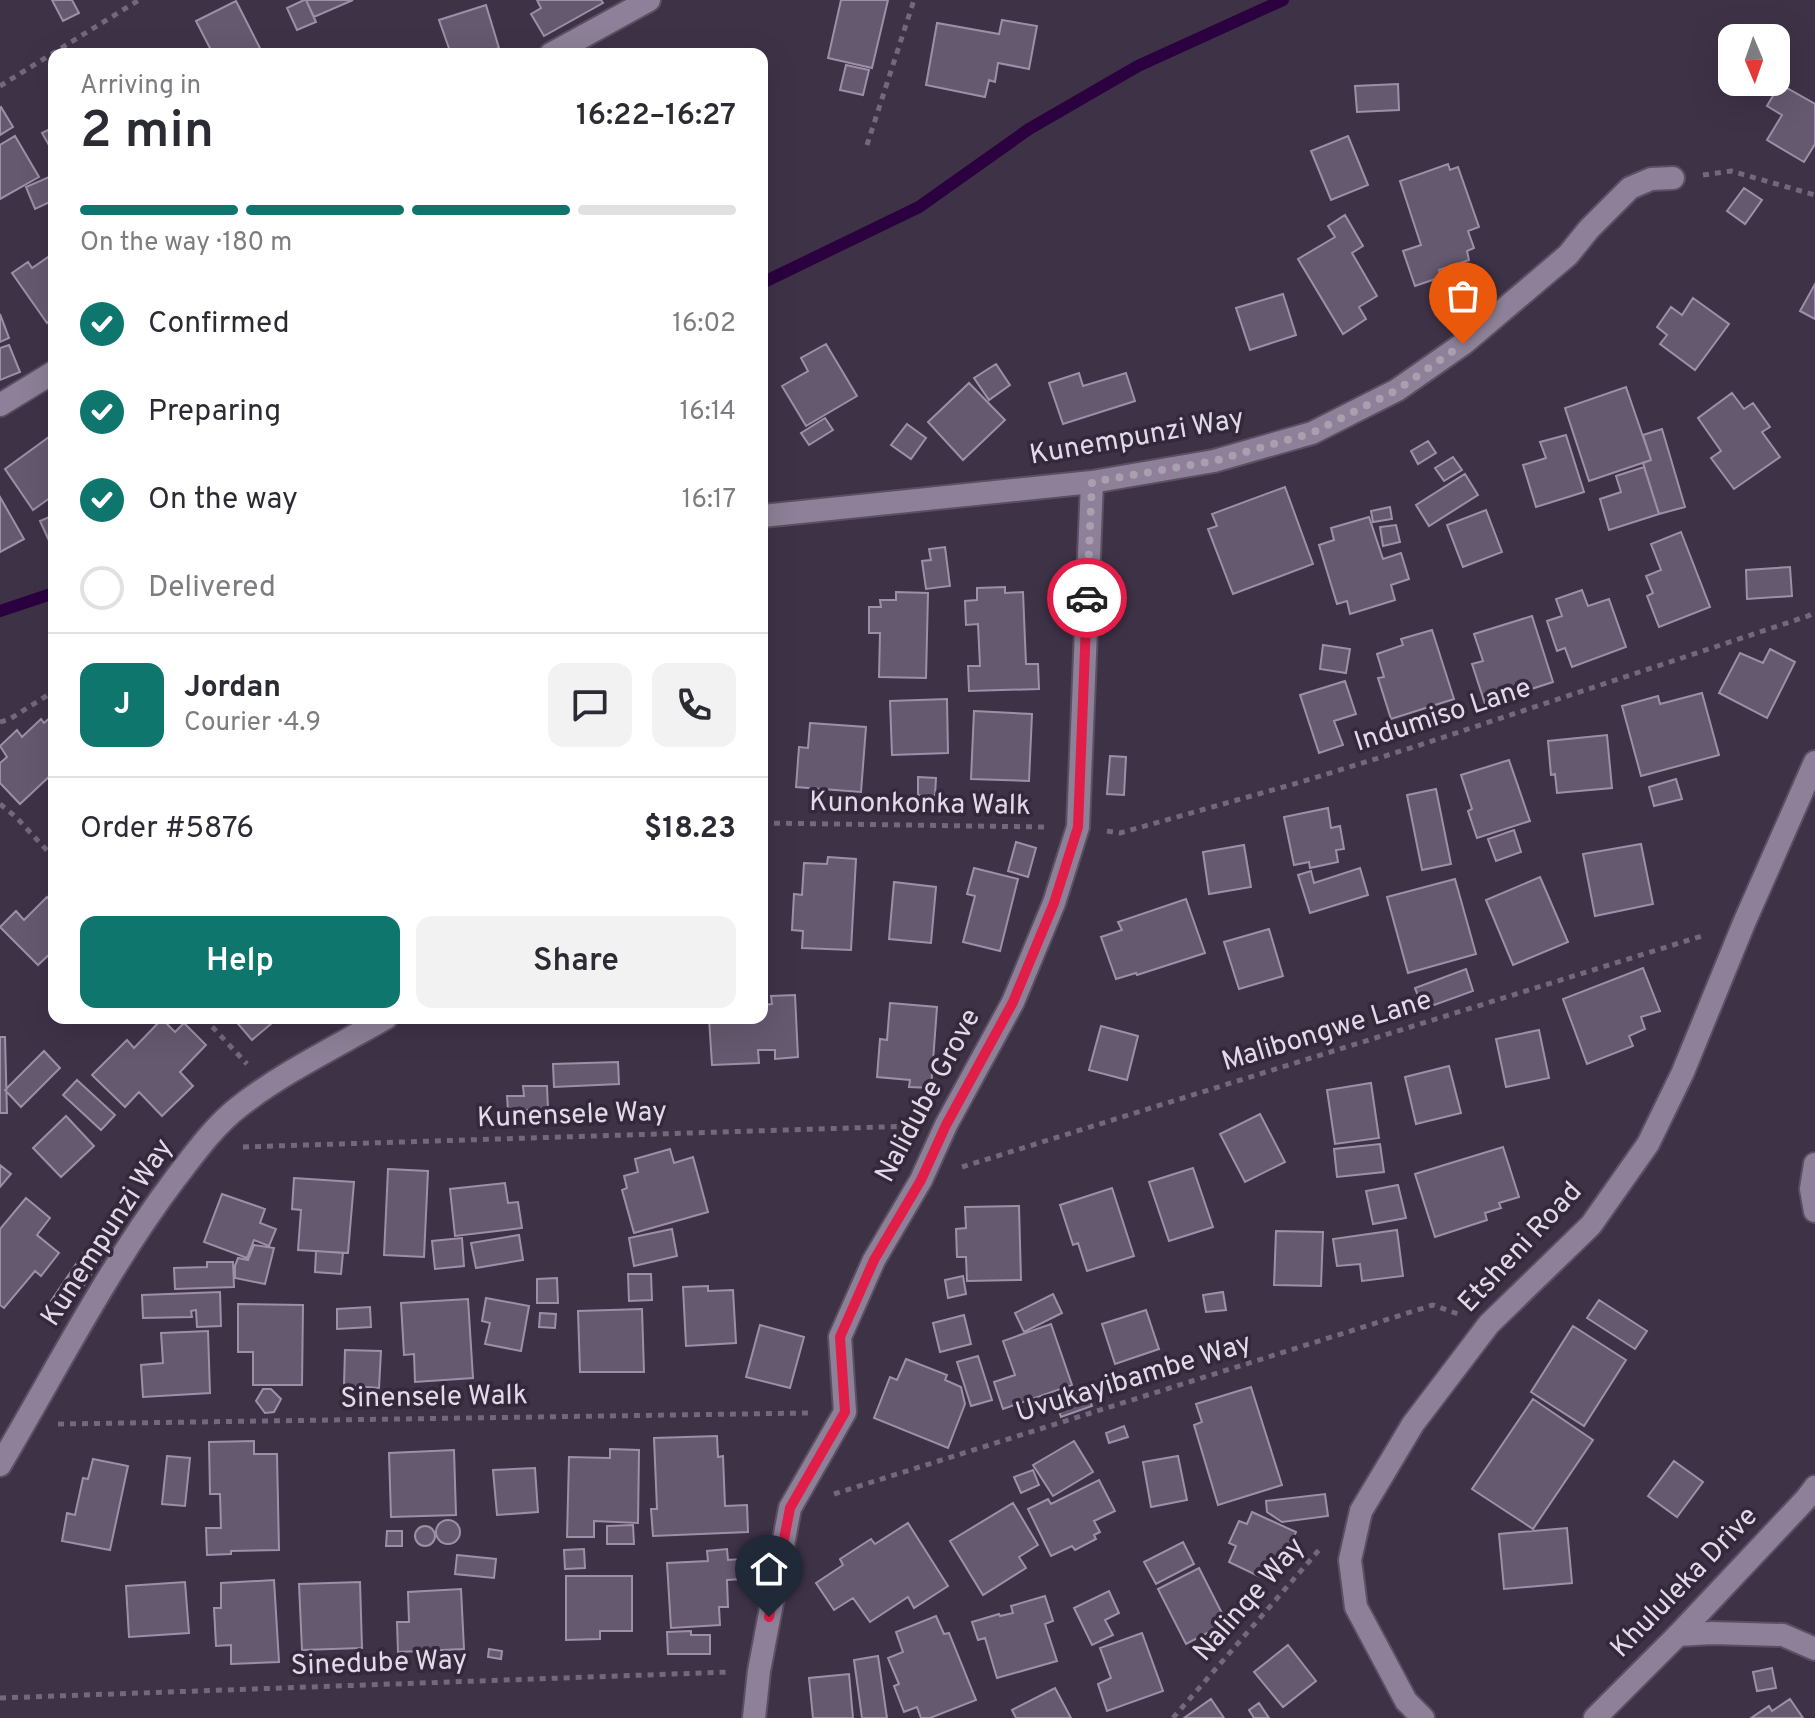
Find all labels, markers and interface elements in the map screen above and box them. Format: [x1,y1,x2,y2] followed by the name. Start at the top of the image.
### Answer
[1718,24,1790,96] north arrow
[1718,24,1790,96] map controls
[80,70,201,103] text: Arriving in
[576,98,736,135] text: 16:22–16:27
[80,100,214,166] text: 2 min
[80,227,292,260] text: On the way · 180 m
[1429,262,1497,344] pin
[1441,274,1485,318] icon: bag
[80,302,124,346] icon: check
[148,306,290,343] text: Confirmed
[672,308,736,341] text: 16:02
[80,390,124,434] icon: check
[148,394,281,431] text: Preparing
[680,396,736,429] text: 16:14
[1027,401,1247,475] street label: Kunempunzi Way
[80,478,124,522] icon: check
[148,482,298,519] text: On the way
[682,484,736,517] text: 16:17
[1047,558,1127,638] courier
[148,570,276,607] text: Delivered
[1065,576,1109,620] icon: car
[548,663,632,747] button: chat
[652,663,736,747] button: phone
[184,670,281,707] text: Jordan
[1350,671,1536,761] street label: Indumiso Lane
[114,687,130,724] text: J
[184,707,321,740] text: Courier · 4.9
[809,785,1031,825] street label: Kunonkonka Walk
[80,811,254,848] text: Order #5876
[644,811,736,848] text: $18.23
[80,916,400,1008] button: Help
[416,916,736,1008] button: Share
[1218,983,1436,1081] street label: Malibongwe Lane
[868,1003,990,1189] street label: Nalidube Grove
[476,1095,668,1137] street label: Kunensele Way
[34,1132,182,1334] street label: Kunempunzi Way
[1451,1175,1591,1321] street label: Etsheni Road
[1012,1326,1256,1432] street label: Uvukayibambe Way
[340,1378,528,1418] street label: Sinensele Walk
[1604,1500,1766,1666] street label: Khululeka Drive
[1186,1530,1314,1670] street label: Nalinqe Way
[735,1535,803,1617] pin
[747,1547,791,1591] icon: home
[290,1643,468,1685] street label: Sinedube Way

